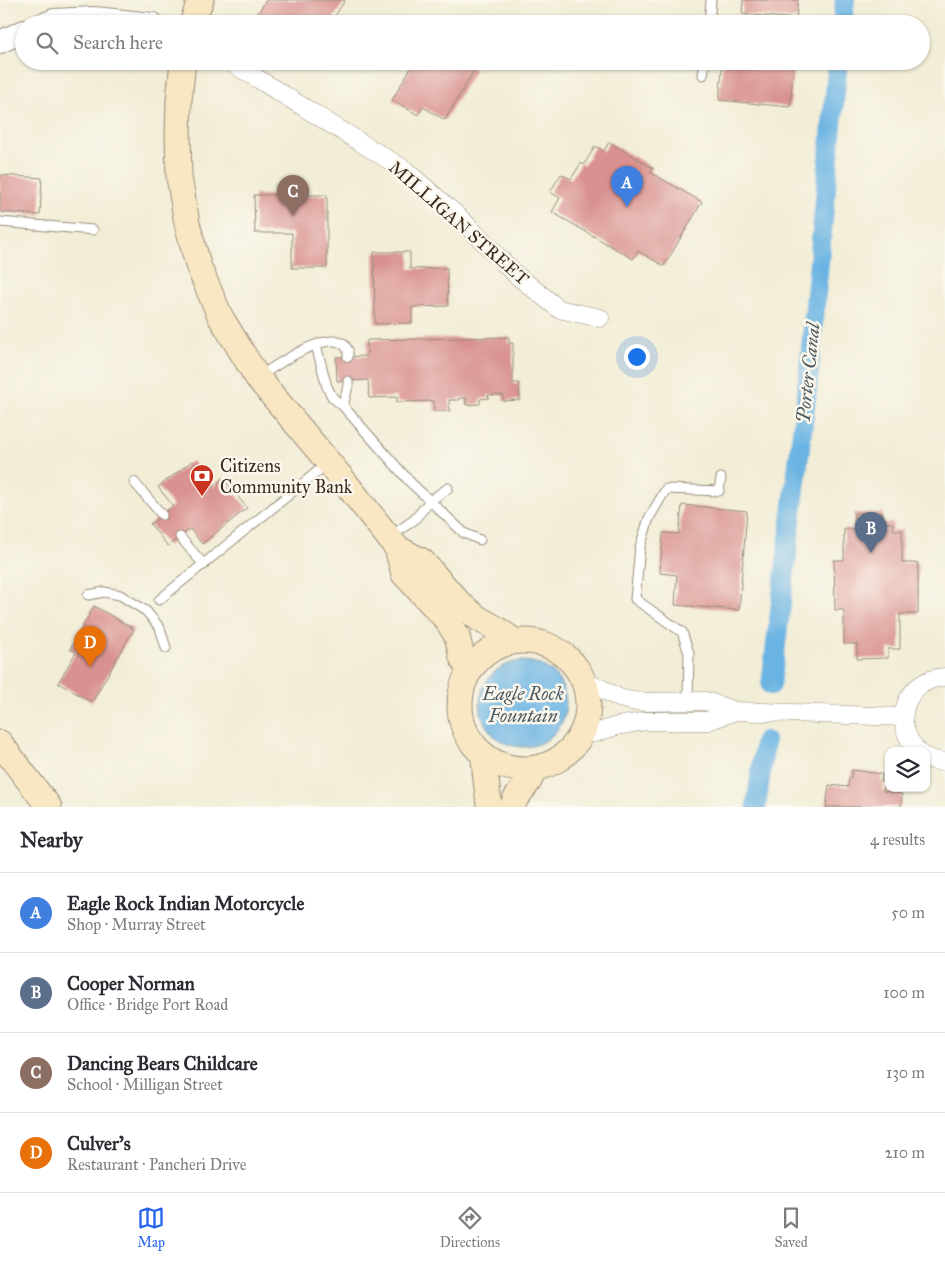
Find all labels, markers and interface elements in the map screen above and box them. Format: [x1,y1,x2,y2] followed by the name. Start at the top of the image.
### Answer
[15,15,930,70] search box
[33,29,61,57] icon: search
[73,31,163,54] text: Search here
[385,156,533,290] street label: MILLIGAN STREET
[611,166,643,207] pin: A
[277,175,309,216] pin: C
[791,320,825,424] water label: Porter Canal
[624,344,650,370] your location
[220,455,353,498] place label: Citizens Community Bank
[189,463,215,497] bank icon: Citizens Community Bank
[855,512,887,553] pin: B
[74,626,106,667] pin: D
[481,682,564,727] water label: Eagle Rock Fountain
[885,747,930,792] map controls
[885,747,930,792] button: layers
[20,827,83,853] text: Nearby
[870,830,925,849] text: 4 results
[67,892,304,915] text: Eagle Rock Indian Motorcycle
[31,903,41,922] text: A
[891,903,925,922] text: 50 m
[67,915,206,934] text: Shop · Murray Street
[67,972,195,995] text: Cooper Norman
[31,983,41,1002] text: B
[883,983,925,1002] text: 100 m
[67,995,228,1014] text: Office · Bridge Port Road
[67,1052,258,1075] text: Dancing Bears Childcare
[31,1063,41,1082] text: C
[886,1063,925,1082] text: 130 m
[67,1075,223,1094] text: School · Milligan Street
[67,1132,131,1155] text: Culver's
[30,1143,42,1162] text: D
[885,1143,925,1162] text: 210 m
[67,1155,246,1174] text: Restaurant · Pancheri Drive
[137,1204,165,1251] tab: Map
[440,1204,500,1251] tab: Directions
[775,1204,808,1251] tab: Saved

